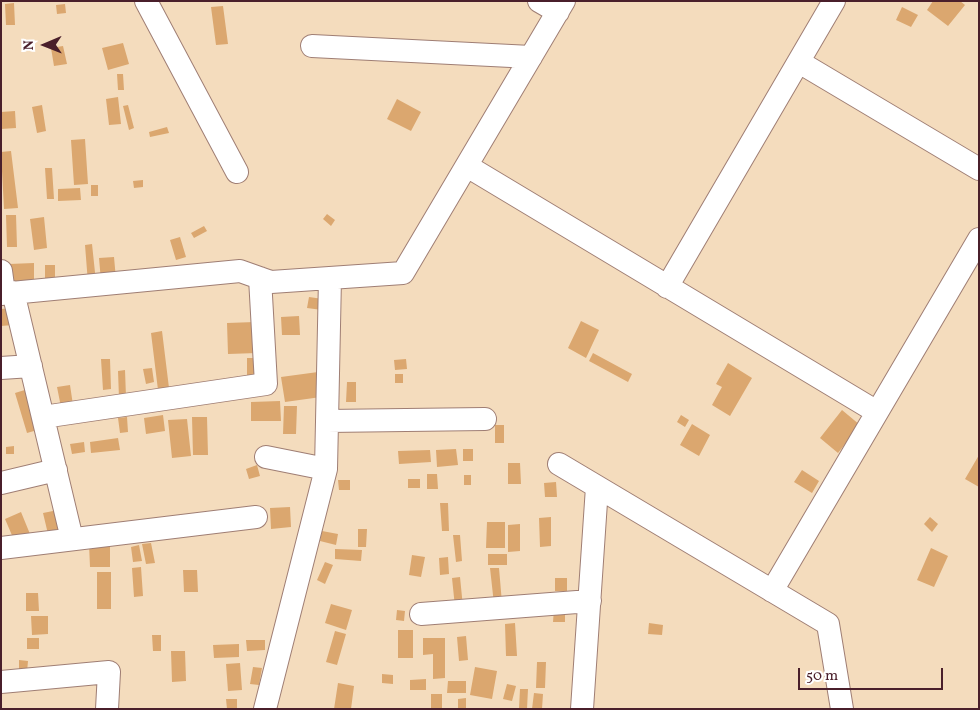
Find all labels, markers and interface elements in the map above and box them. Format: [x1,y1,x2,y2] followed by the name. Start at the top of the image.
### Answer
[20,20,70,70] north arrow
[20,40,39,51] text: N
[800,658,945,690] scale bar
[806,666,838,687] text: 50 m

